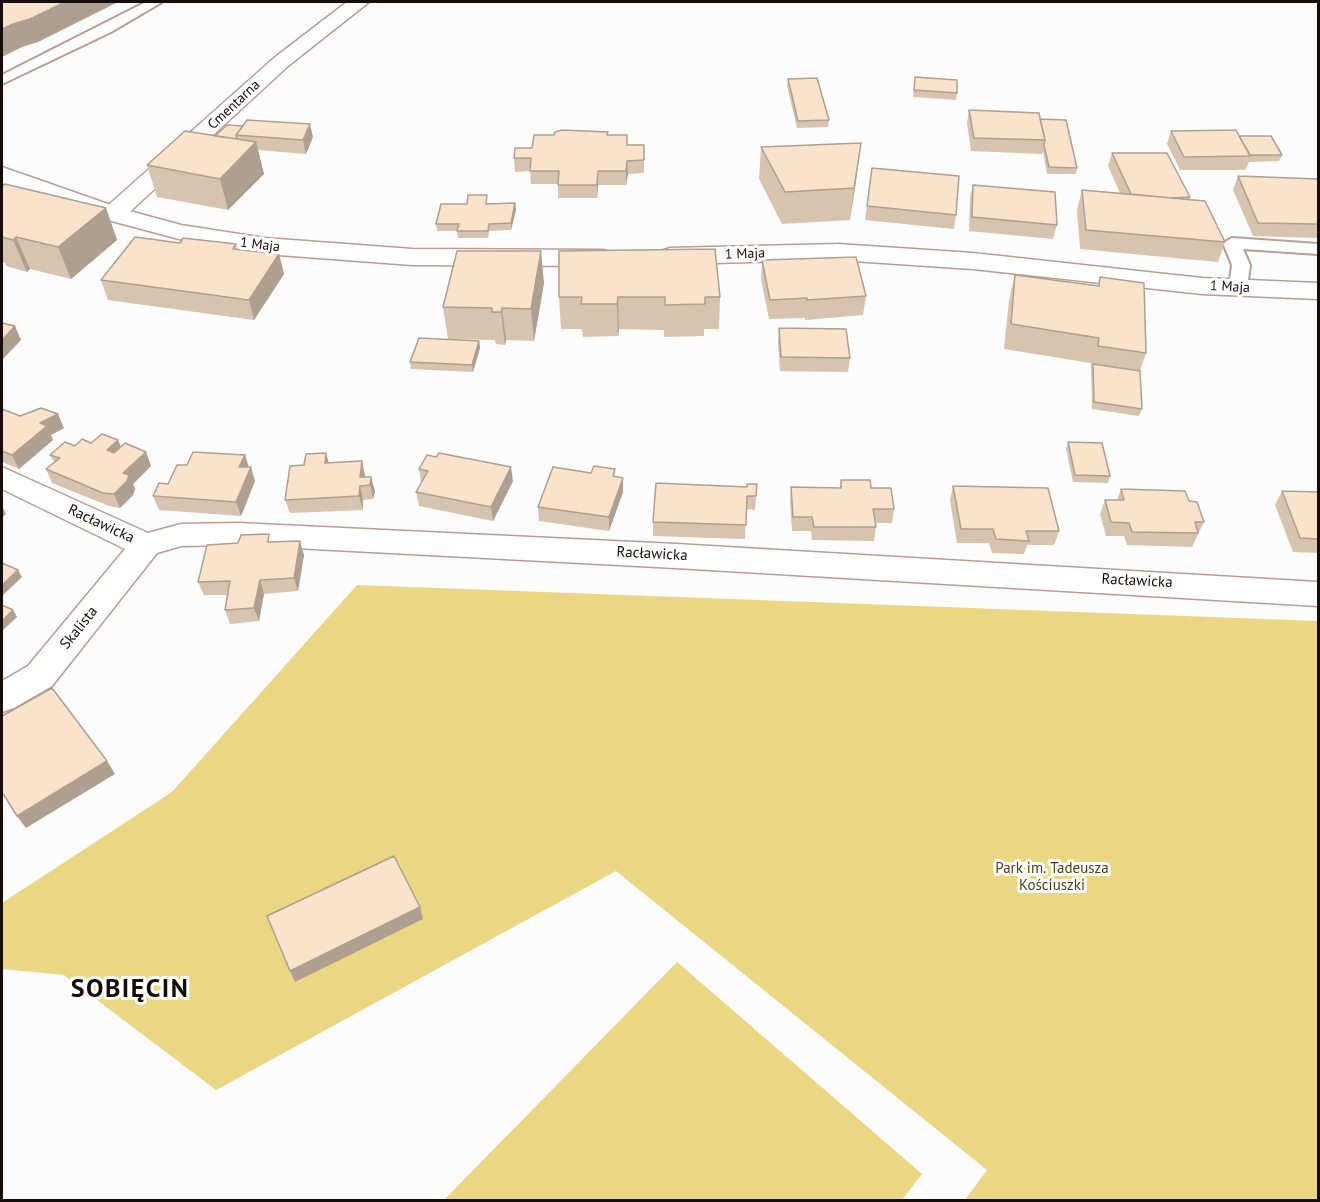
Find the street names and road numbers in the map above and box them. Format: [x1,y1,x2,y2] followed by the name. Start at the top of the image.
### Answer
[205,77,263,133] street label: Cmentarna
[239,234,281,256] street label: 1 Maja
[725,245,765,263] street label: 1 Maja
[1210,278,1250,296] street label: 1 Maja
[65,501,137,547] street label: Racławicka
[616,543,688,565] street label: Racławicka
[1101,570,1173,592] street label: Racławicka
[56,603,102,653] street label: Skalista

